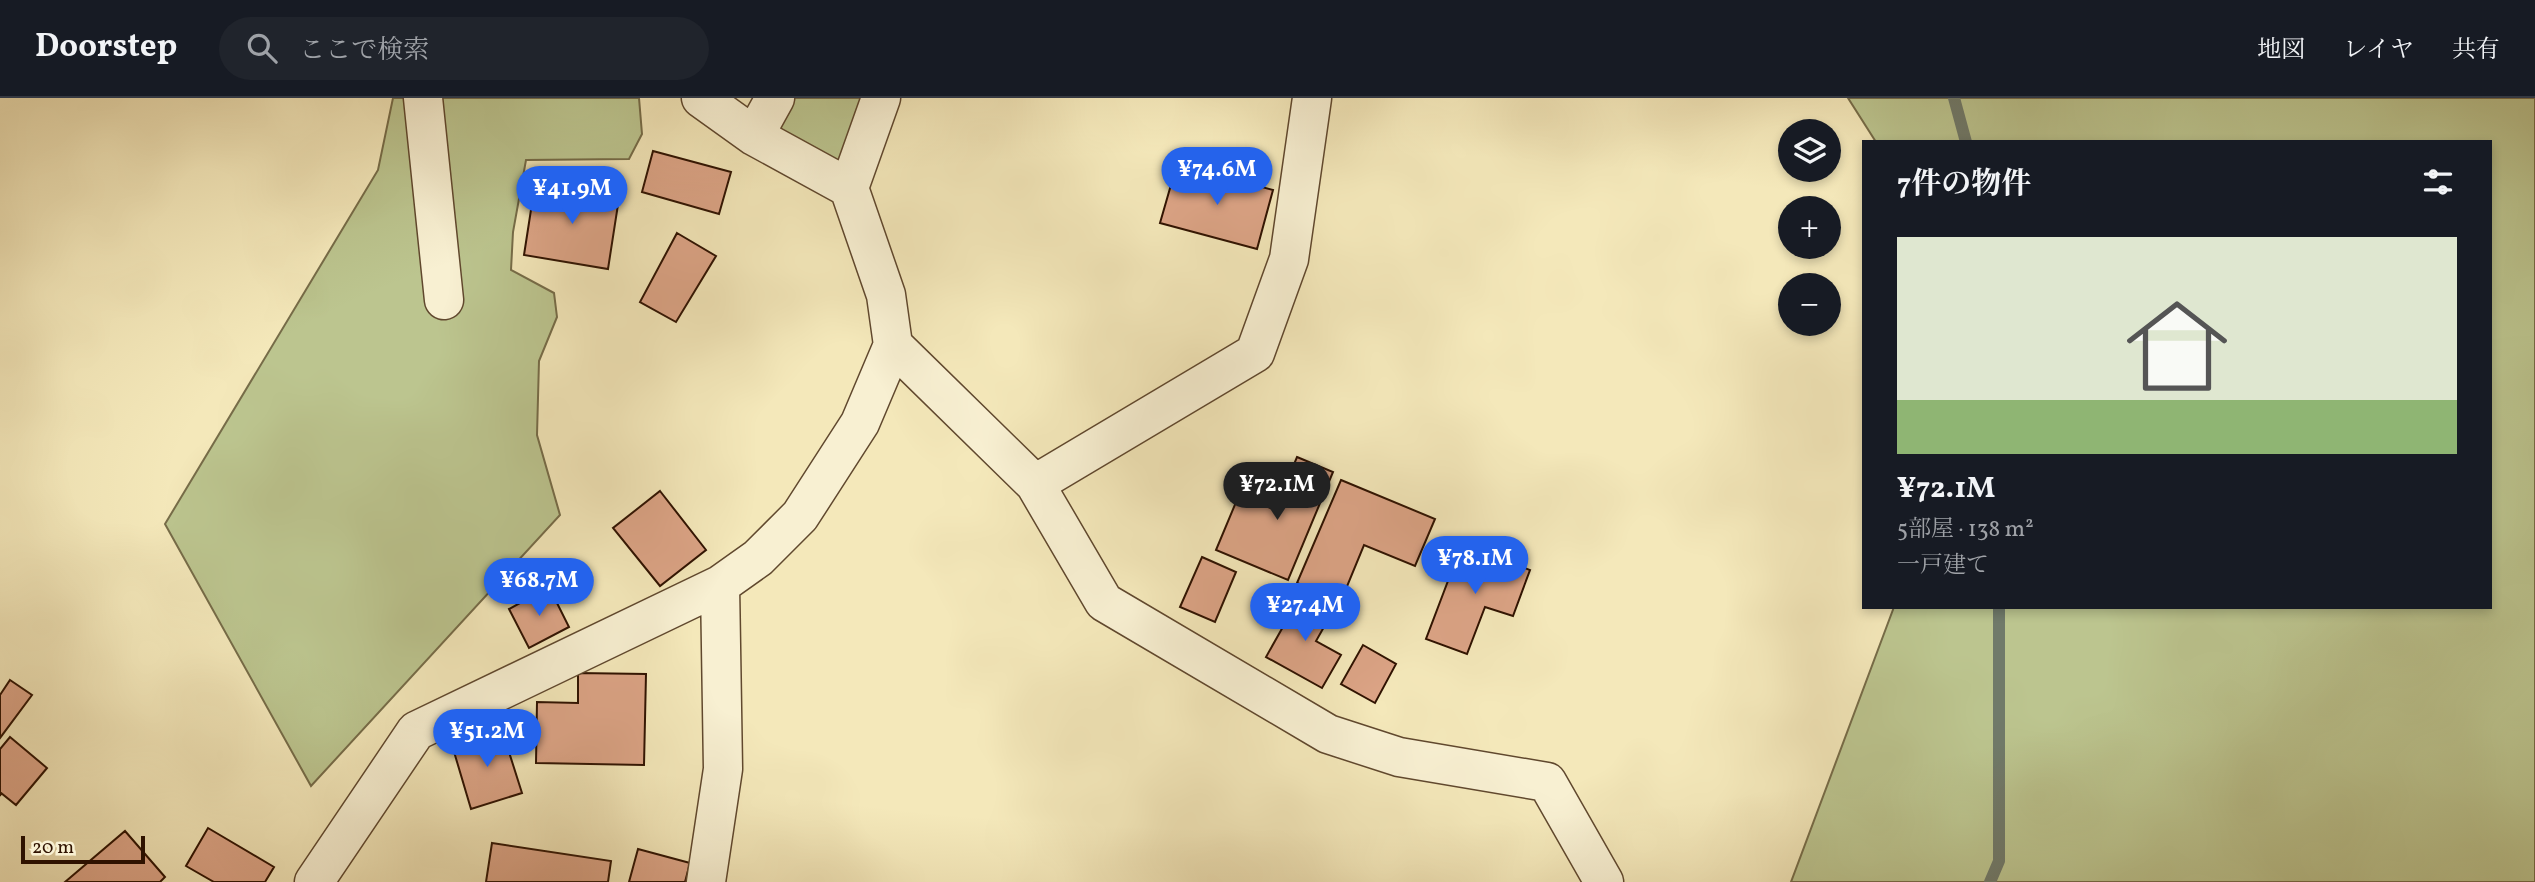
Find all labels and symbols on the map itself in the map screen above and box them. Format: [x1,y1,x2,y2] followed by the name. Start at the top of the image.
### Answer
[1160,148,1274,207] pin: ¥74.6M
[515,166,629,226] pin: ¥41.9M
[1220,462,1334,522] pin: ¥72.1M
[1418,536,1532,596] pin: ¥78.1M
[482,559,596,618] pin: ¥68.7M
[1248,584,1362,643] pin: ¥27.4M
[430,710,544,769] pin: ¥51.2M
[21,833,145,865] scale bar

